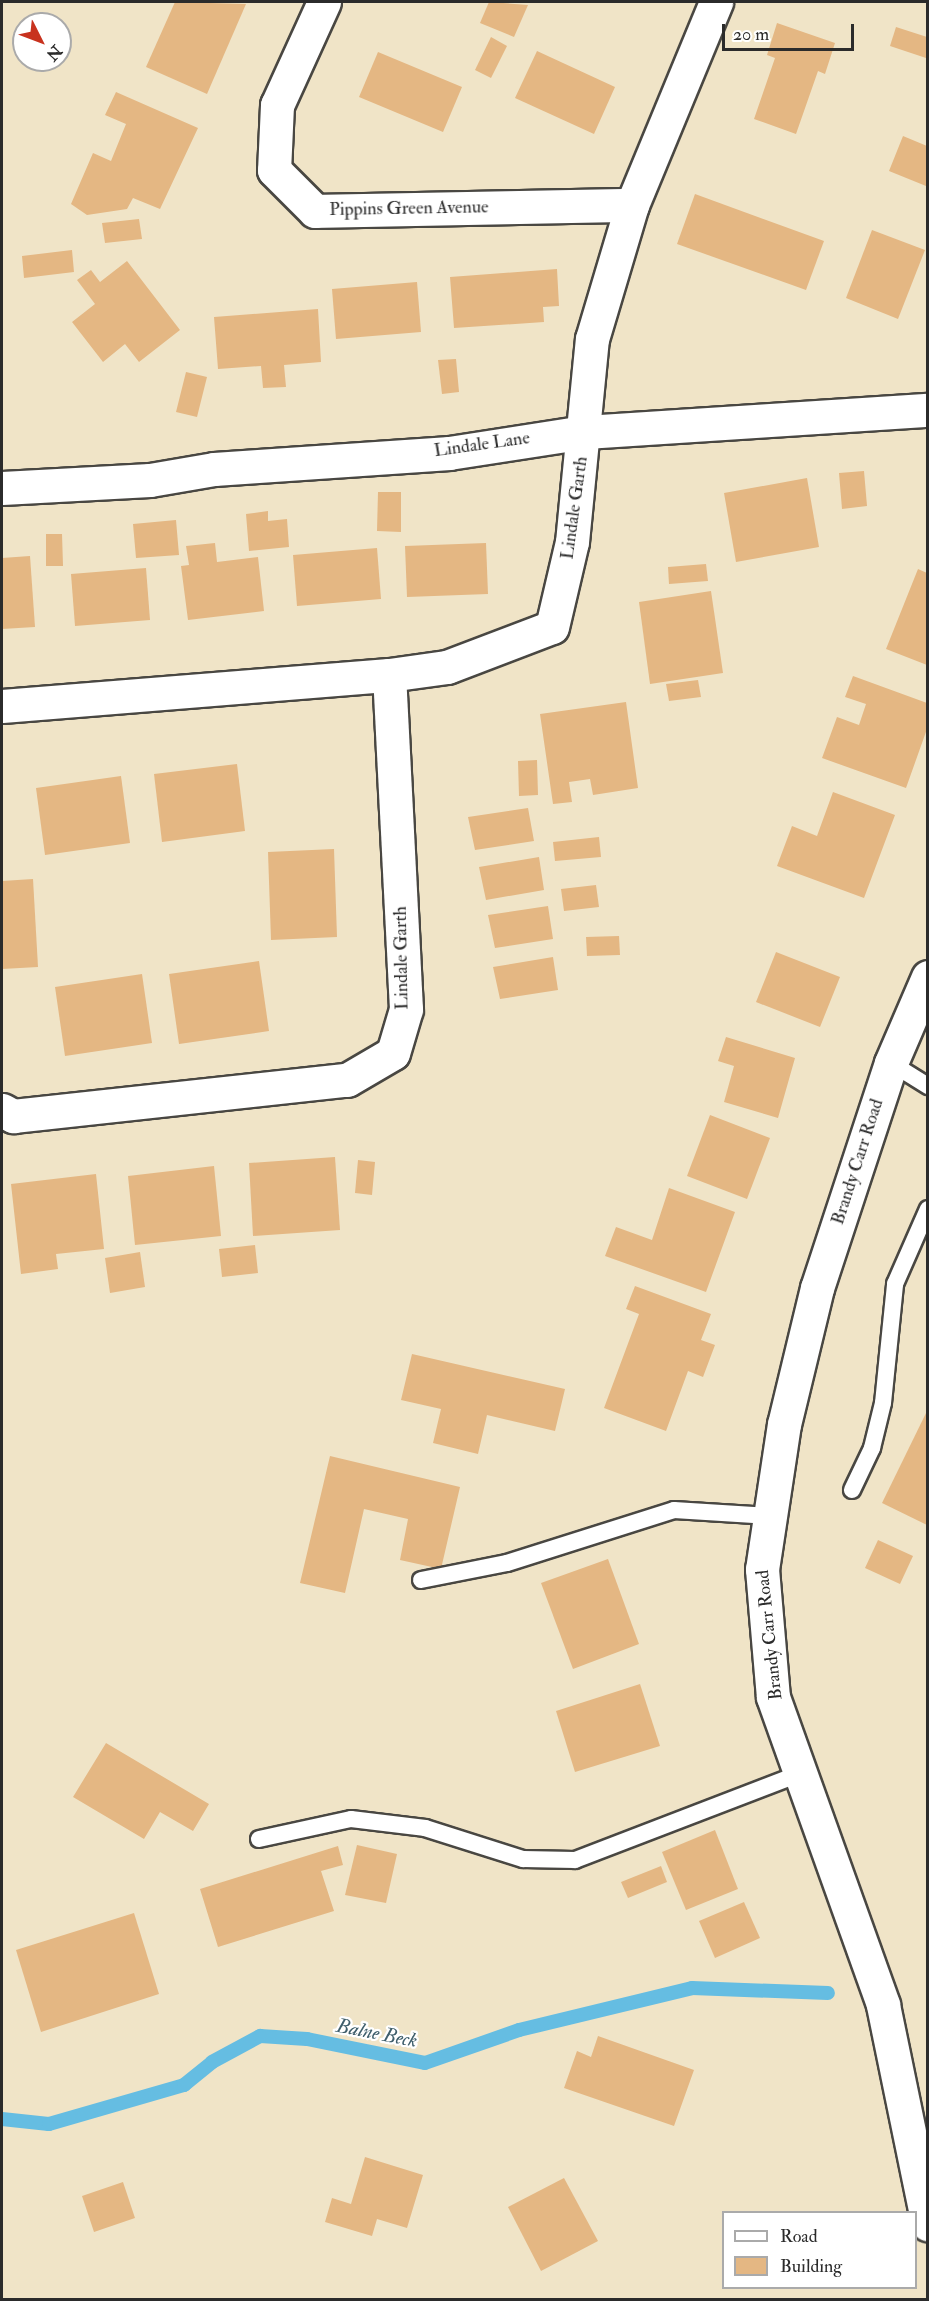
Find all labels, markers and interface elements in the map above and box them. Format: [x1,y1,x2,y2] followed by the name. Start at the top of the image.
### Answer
[12,12,72,72] north arrow
[725,12,857,50] scale bar
[733,23,769,46] text: 20 m
[42,41,66,65] text: N
[329,197,489,221] street label: Pippins Green Avenue
[433,428,531,462] street label: Lindale Lane
[557,455,593,561] street label: Lindale Garth
[390,906,414,1010] street label: Lindale Garth
[827,1096,889,1228] street label: Brandy Carr Road
[752,1569,788,1701] street label: Brandy Carr Road
[335,2013,419,2053] water label: Balne Beck
[722,2211,917,2289] legend
[780,2225,818,2248] text: Road
[780,2255,842,2278] text: Building

